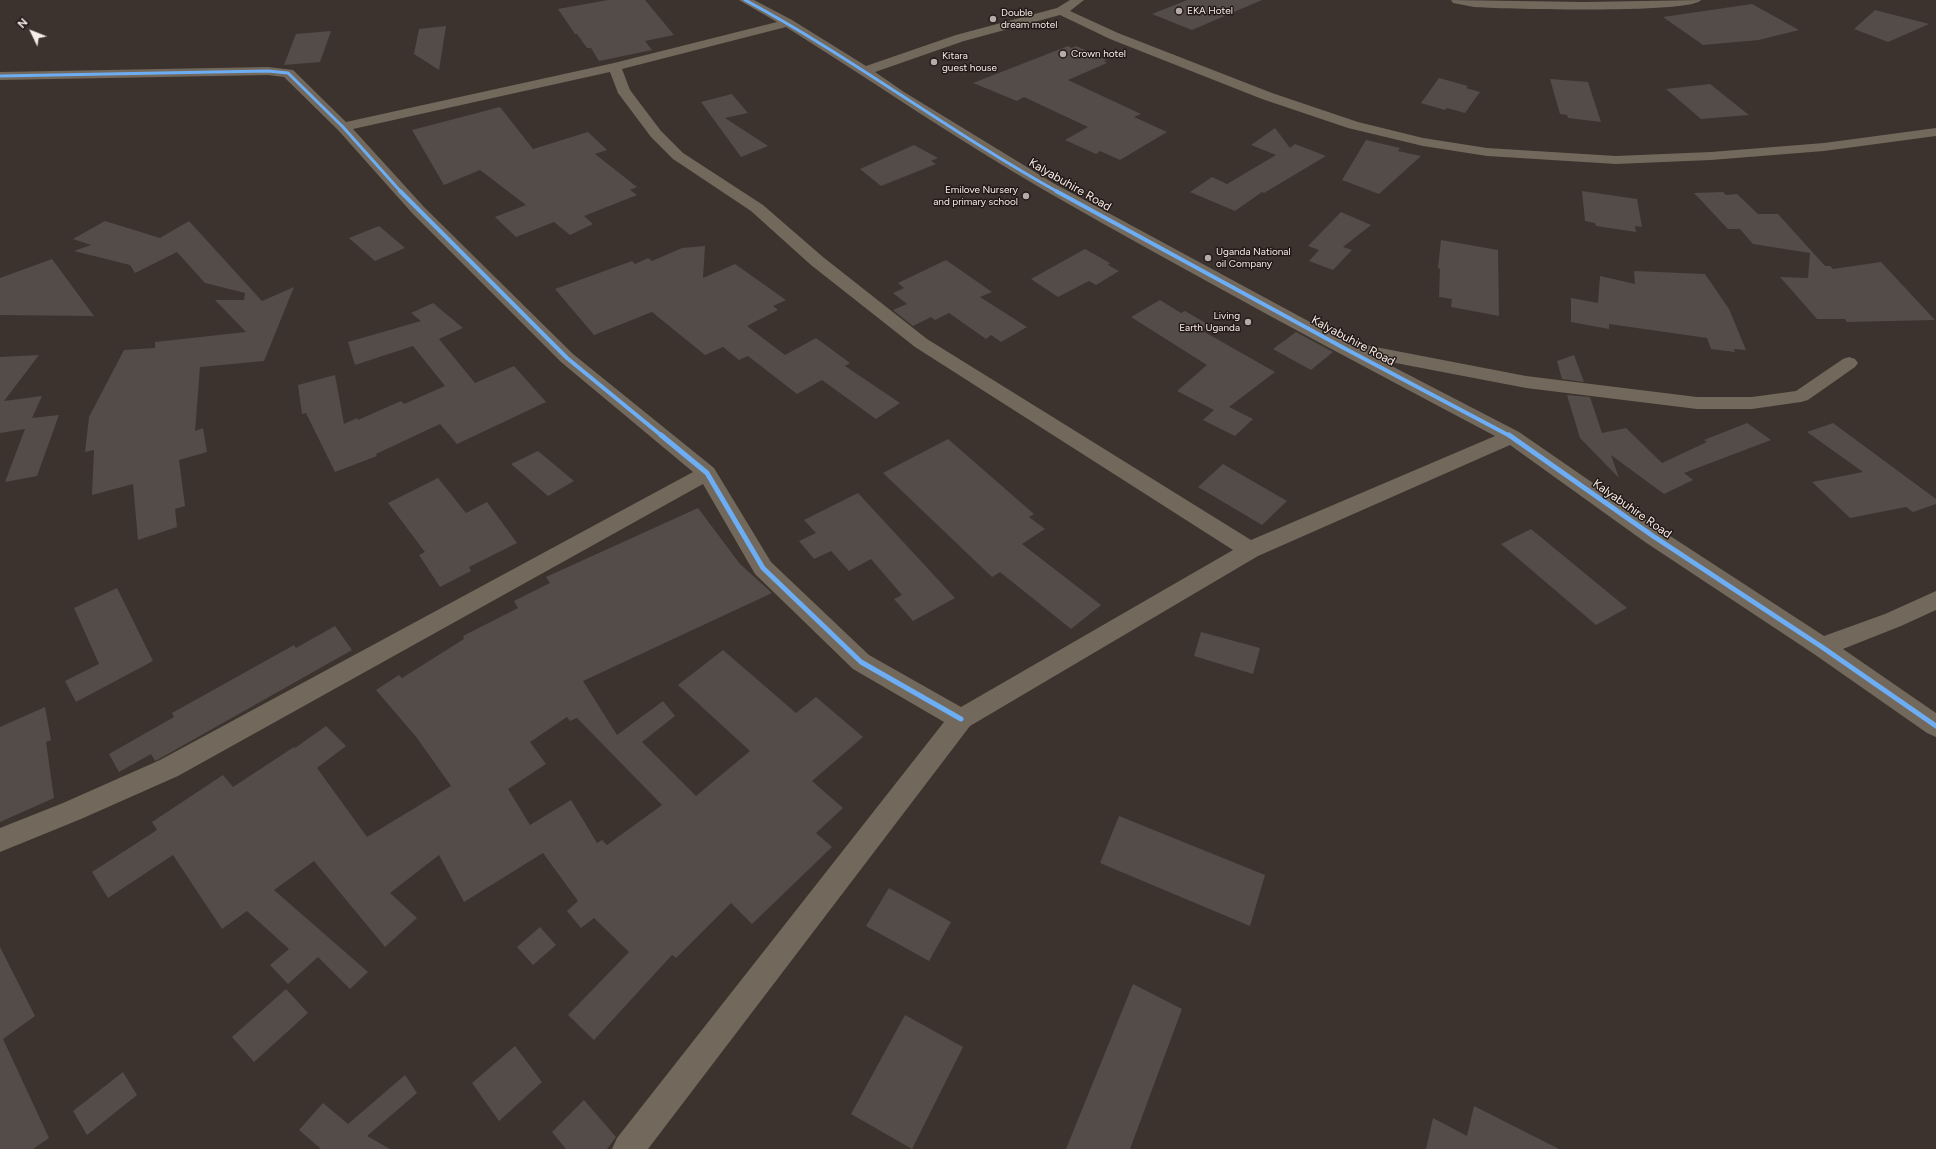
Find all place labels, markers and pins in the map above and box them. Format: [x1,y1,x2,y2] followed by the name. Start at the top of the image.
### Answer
[1187,5,1233,17] place label: EKA Hotel
[1174,6,1184,16] marker: EKA Hotel
[1001,7,1058,30] place label: Double dream motel
[988,14,998,24] marker: Double dream motel
[1071,48,1126,60] place label: Crown hotel
[1058,49,1068,59] marker: Crown hotel
[942,50,997,74] place label: Kitara guest house
[929,57,939,67] marker: Kitara guest house
[933,184,1018,208] place label: Emilove Nursery and primary school
[1021,191,1031,201] marker: Emilove Nursery and primary school
[1216,246,1291,270] place label: Uganda National oil Company
[1203,253,1213,263] marker: Uganda National oil Company
[1179,310,1240,334] place label: Living Earth Uganda
[1243,317,1253,327] marker: Living Earth Uganda

